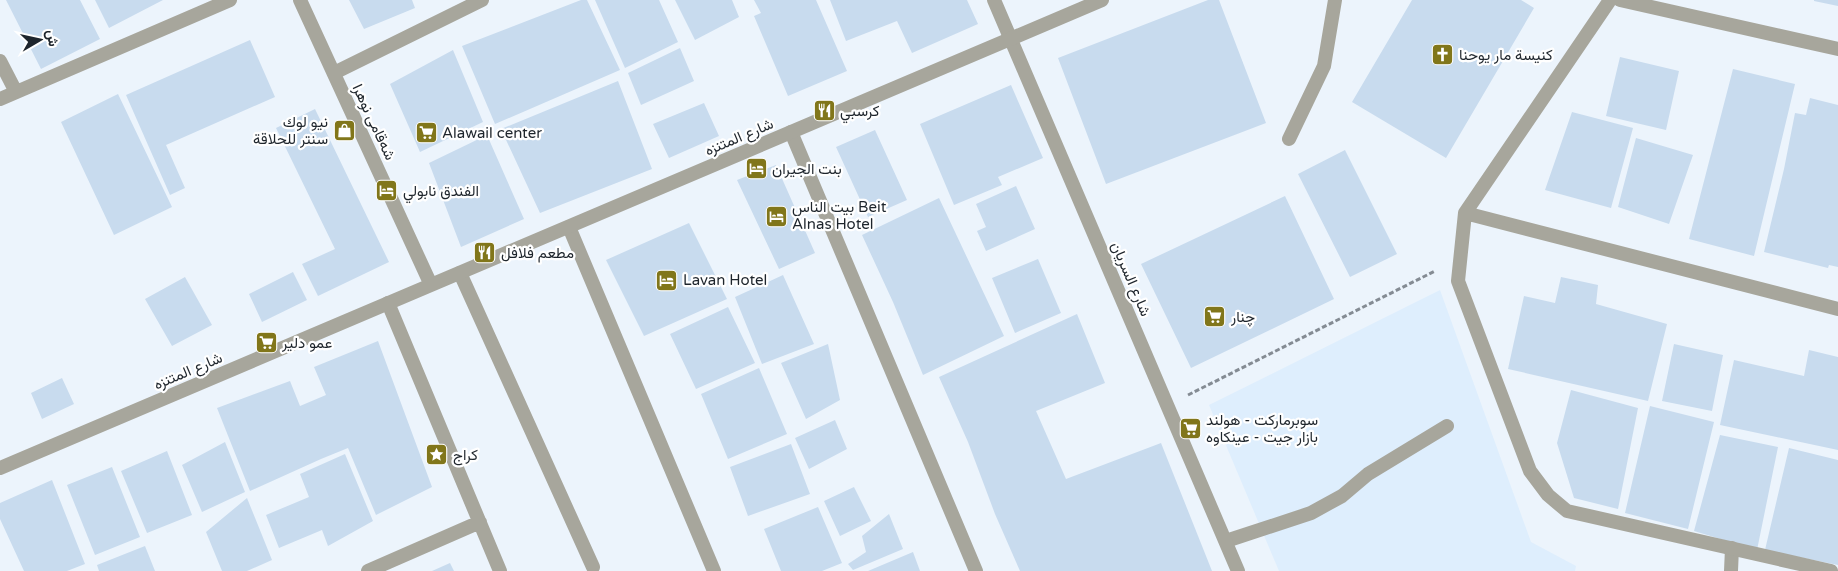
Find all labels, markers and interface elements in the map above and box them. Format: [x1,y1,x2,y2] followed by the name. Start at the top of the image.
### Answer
[15,15,65,65] north arrow
[43,28,62,48] text: ش
[1431,43,1455,67] church icon: كنيسة مار يوحنا
[1459,46,1553,64] place label: كنيسة مار يوحنا
[348,81,400,164] street label: شەقامی نوهرا
[812,99,836,123] restaurant icon: كرسبي
[840,102,880,124] place label: كرسبي
[253,113,328,148] place label: نيو لوك سنتر للحلاقة
[702,114,777,161] street label: شارع المتنزه
[332,119,356,143] shop icon: نيو لوك سنتر للحلاقة
[414,121,438,145] supermarket icon: Alawail center
[442,124,542,142] place label: Alawail center
[744,157,768,181] hotel icon: بنت الجيران
[772,160,842,178] place label: بنت الجيران
[375,179,399,203] hotel icon: الفندق نابولي
[403,182,479,204] place label: الفندق نابولي
[792,198,887,233] place label: بيت الناس Beit Alnas Hotel
[764,204,788,228] hotel icon: بيت الناس Beit Alnas Hotel
[1105,239,1155,320] street label: شارع السريان
[473,241,497,265] restaurant icon: مطعم فلافل
[501,244,574,263] place label: مطعم فلافل
[655,268,679,292] hotel icon: Lavan Hotel
[683,271,767,289] place label: Lavan Hotel
[1203,305,1227,329] supermarket icon: چنار
[1230,308,1255,327] place label: چنار
[254,331,278,355] supermarket icon: عمو دلير
[281,334,332,352] place label: عمو دلير
[151,348,226,395] street label: شارع المتنزه
[1206,411,1318,446] place label: سوبرماركت - هولند بازار جيت - عينكاوه
[1178,417,1202,441] supermarket icon: سوبرماركت - هولند بازار جيت - عينكاوه
[425,443,449,467] place icon: كراج
[453,446,478,466] place label: كراج

